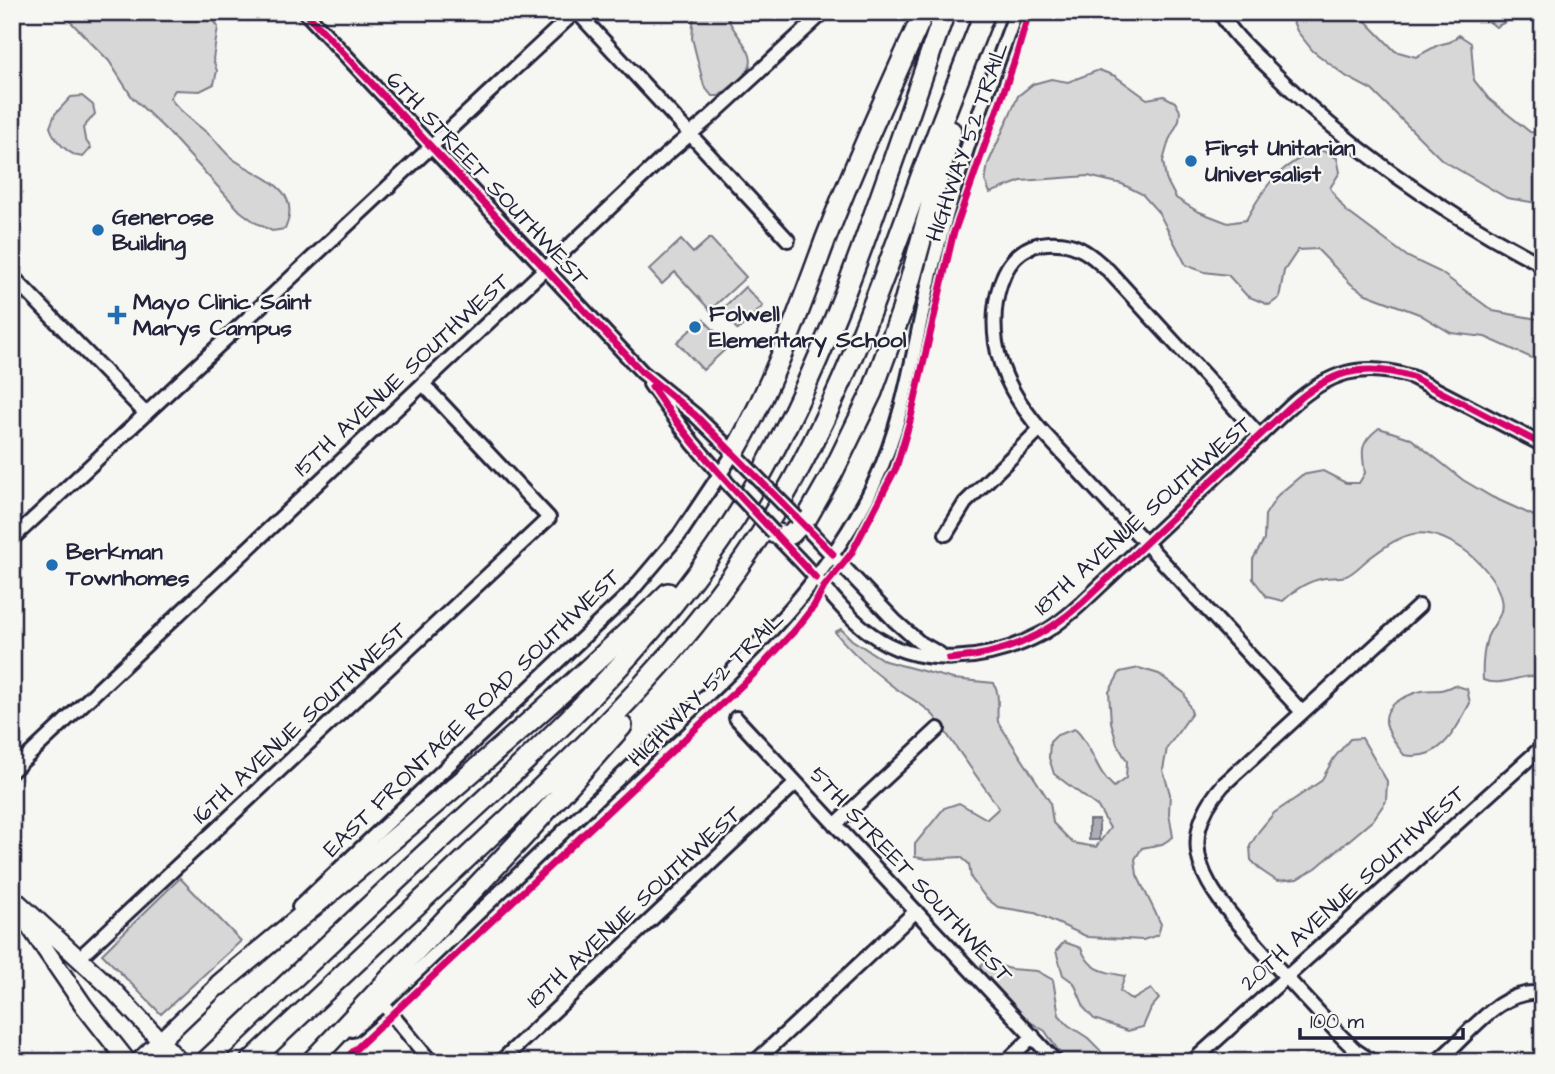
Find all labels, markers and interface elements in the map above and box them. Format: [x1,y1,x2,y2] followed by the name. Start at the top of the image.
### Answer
[918,38,1016,246] street label: HIGHWAY 52 TRAIL
[378,64,596,294] street label: 6TH STREET SOUTHWEST
[1205,132,1356,190] place label: First Unitarian Universalist
[1183,153,1199,169] marker: First Unitarian Universalist
[112,201,214,260] place label: Generose Building
[90,222,106,238] marker: Generose Building
[287,266,518,484] street label: 15TH AVENUE SOUTHWEST
[133,286,312,346] place label: Mayo Clinic Saint Marys Campus
[709,298,907,358] place label: Folwell Elementary School
[107,305,127,325] marker: Mayo Clinic Saint Marys Campus
[687,319,703,335] marker: Folwell Elementary School
[1027,409,1260,623] street label: 18TH AVENUE SOUTHWEST
[65,536,190,594] place label: Berkman Townhomes
[44,557,60,573] marker: Berkman Townhomes
[316,561,629,864] street label: EAST FRONTAGE ROAD SOUTHWEST
[621,604,791,774] street label: HIGHWAY 52 TRAIL
[185,614,415,831] street label: 16TH AVENUE SOUTHWEST
[802,760,1021,991] street label: 5TH STREET SOUTHWEST
[1233,777,1473,998] street label: 20TH AVENUE SOUTHWEST
[519,798,749,1016] street label: 18TH AVENUE SOUTHWEST
[1300,997,1462,1041] scale bar
[1310,1007,1365,1036] text: 100 m

